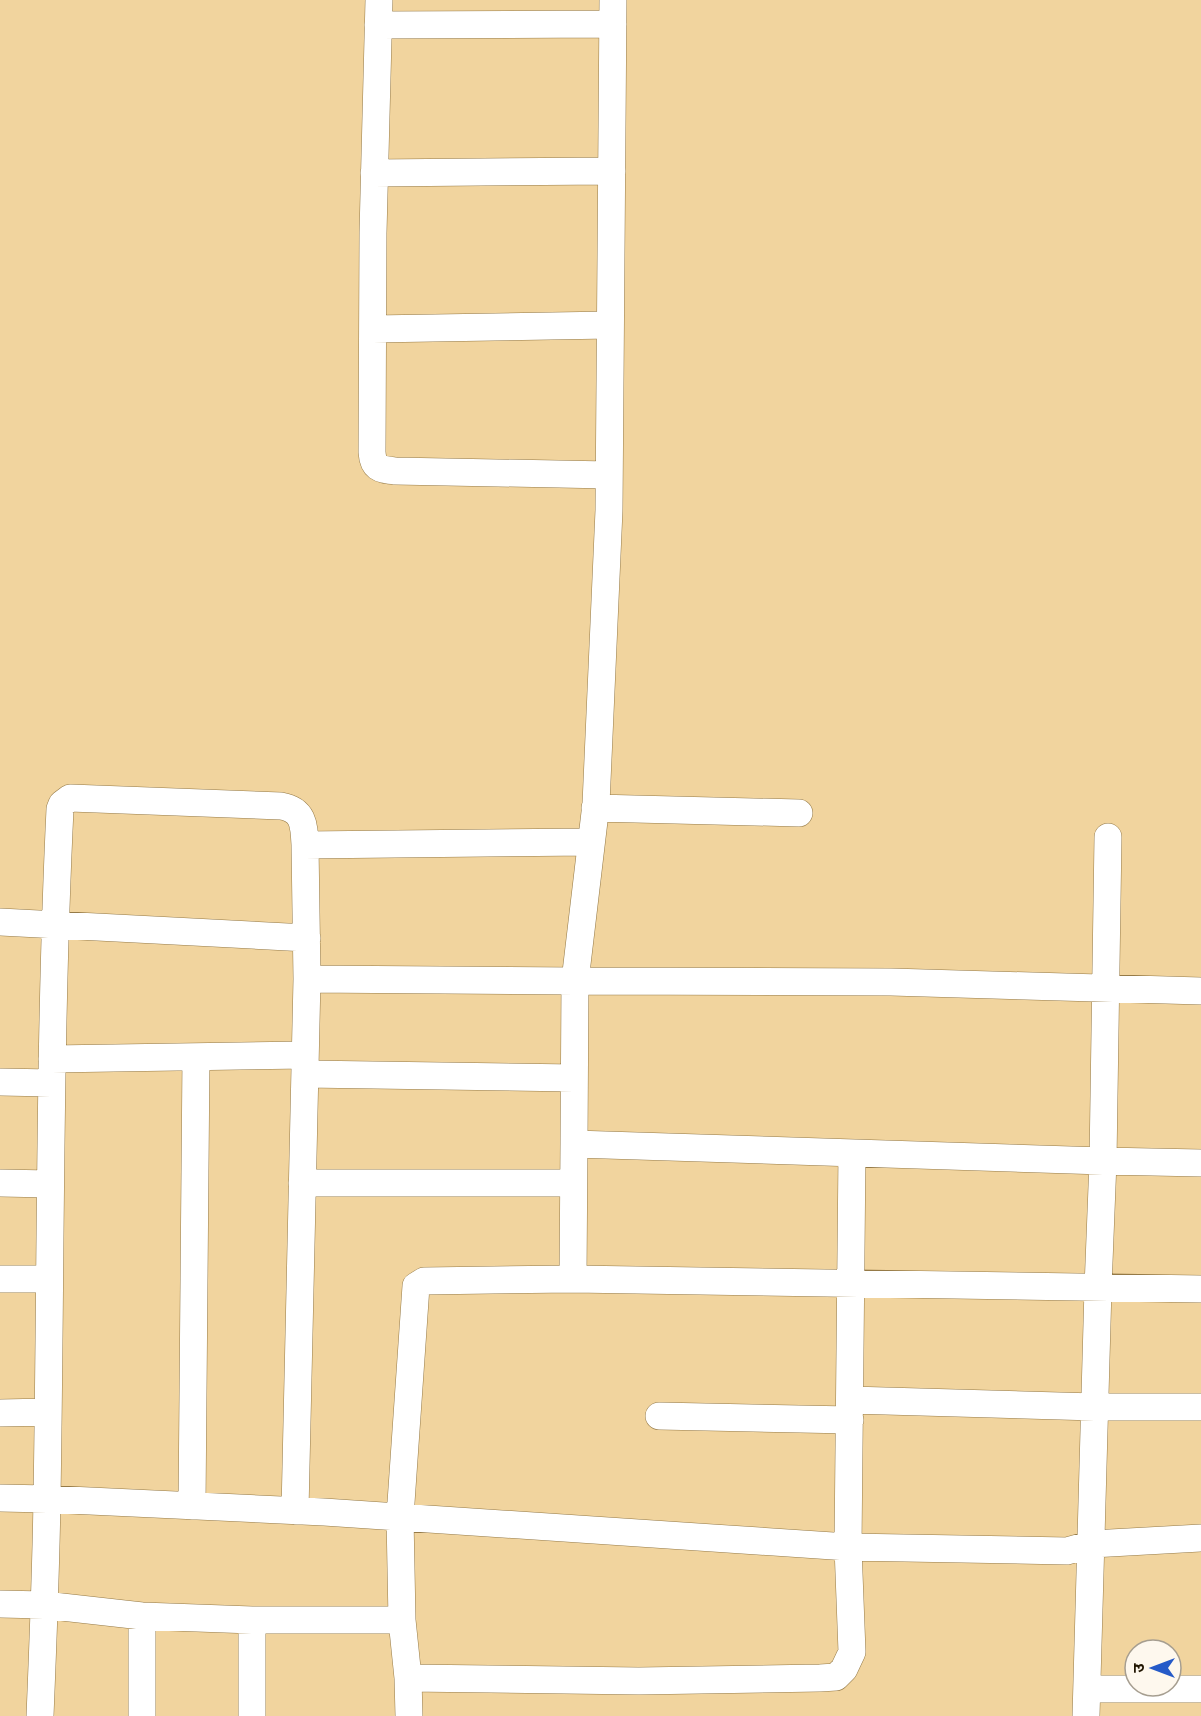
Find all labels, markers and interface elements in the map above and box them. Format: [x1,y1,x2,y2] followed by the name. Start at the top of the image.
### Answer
[1123,1638,1183,1698] north arrow
[1129,1663,1148,1673] text: उ

